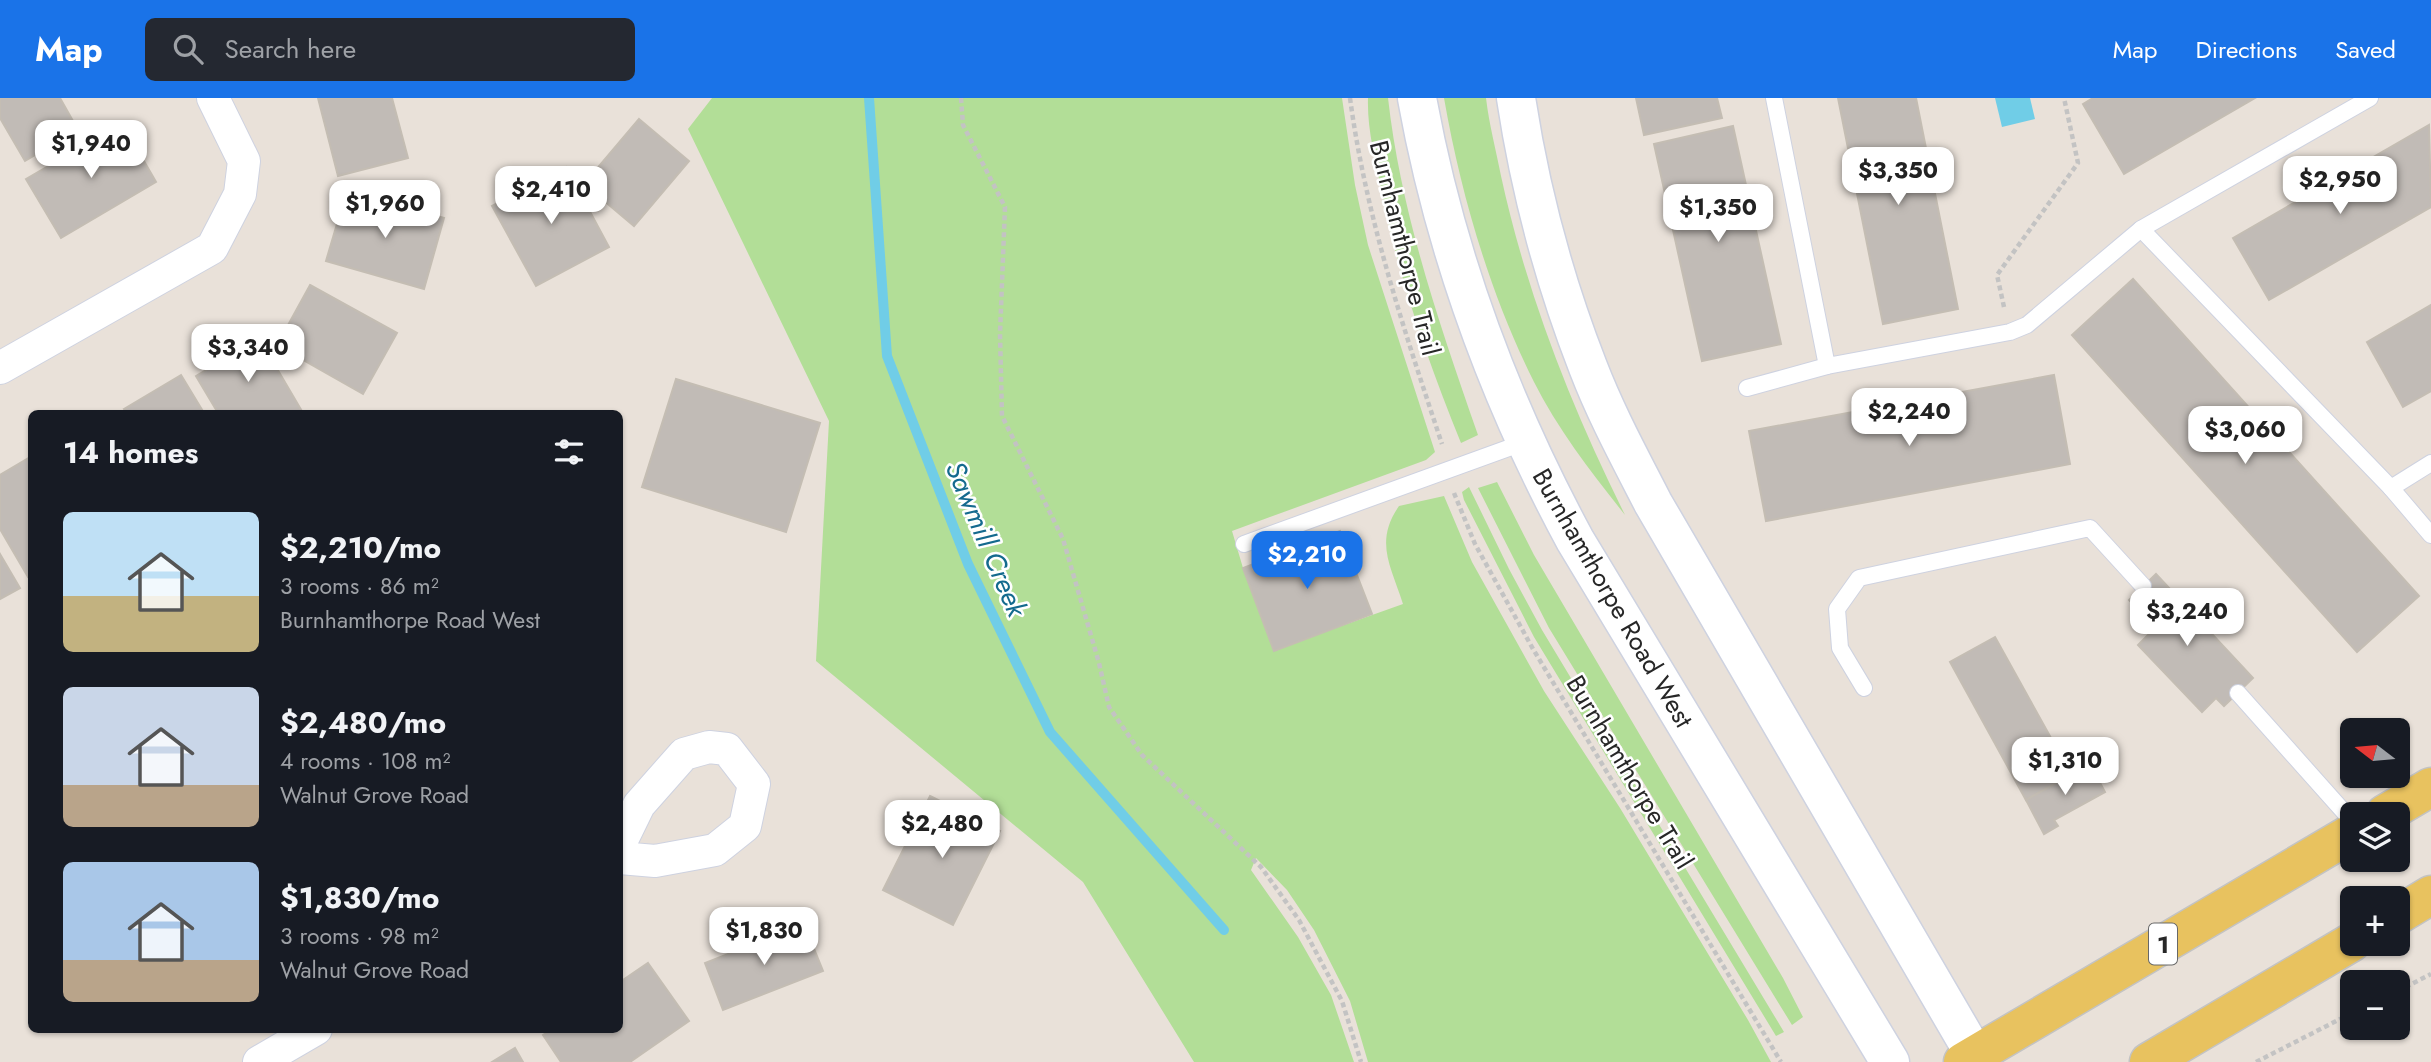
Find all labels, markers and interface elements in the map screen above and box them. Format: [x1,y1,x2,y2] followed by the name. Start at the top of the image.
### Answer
[145,18,635,81] search box
[35,26,103,73] text: Map
[169,30,207,68] icon: search
[225,30,356,68] text: Search here
[2113,32,2158,67] text: Map
[2196,32,2297,67] text: Directions
[2335,32,2396,67] text: Saved
[34,120,148,180] pin: $1,940
[51,126,131,160] text: $1,940
[1360,136,1450,360] street label: Burnhamthorpe Trail
[1841,148,1955,207] pin: $3,350
[1858,153,1938,187] text: $3,350
[2283,156,2397,216] pin: $2,950
[2299,162,2381,196] text: $2,950
[494,166,608,226] pin: $2,410
[511,172,591,206] text: $2,410
[328,180,442,240] pin: $1,960
[1661,184,1775,244] pin: $1,350
[345,186,425,220] text: $1,960
[1679,190,1757,224] text: $1,350
[191,324,305,384] pin: $3,340
[207,330,289,364] text: $3,340
[1852,388,1966,448] pin: $2,240
[1867,394,1951,428] text: $2,240
[2188,406,2302,466] pin: $3,060
[2204,412,2286,446] text: $3,060
[63,431,198,474] text: 14 homes
[550,433,588,471] icon: filters
[935,455,1038,624] water label: Sawmill Creek
[1523,461,1703,735] street label: Burnhamthorpe Road West
[280,526,441,569] text: $2,210/mo
[1250,532,1364,591] pin: $2,210
[1268,537,1346,571] text: $2,210
[119,540,203,624] icon: home
[280,569,439,603] text: 3 rooms · 86 m²
[2130,588,2244,648] pin: $3,240
[2146,594,2228,628] text: $3,240
[280,603,540,637] text: Burnhamthorpe Road West
[1557,668,1703,876] street label: Burnhamthorpe Trail
[280,701,446,744] text: $2,480/mo
[119,715,203,799] icon: home
[2340,718,2410,788] north arrow
[2340,718,2410,1040] map controls
[2008,738,2122,797] pin: $1,310
[2028,743,2102,777] text: $1,310
[280,744,450,778] text: 4 rooms · 108 m²
[280,778,469,812] text: Walnut Grove Road
[885,800,999,860] pin: $2,480
[2340,802,2410,872] button: layers
[901,806,983,840] text: $2,480
[280,876,439,919] text: $1,830/mo
[2340,886,2410,956] button: +
[119,890,203,974] icon: home
[707,908,821,967] pin: $1,830
[725,913,803,947] text: $1,830
[280,919,439,953] text: 3 rooms · 98 m²
[2149,924,2177,964] road number: 1
[280,953,469,987] text: Walnut Grove Road
[2340,970,2410,1040] button: −

